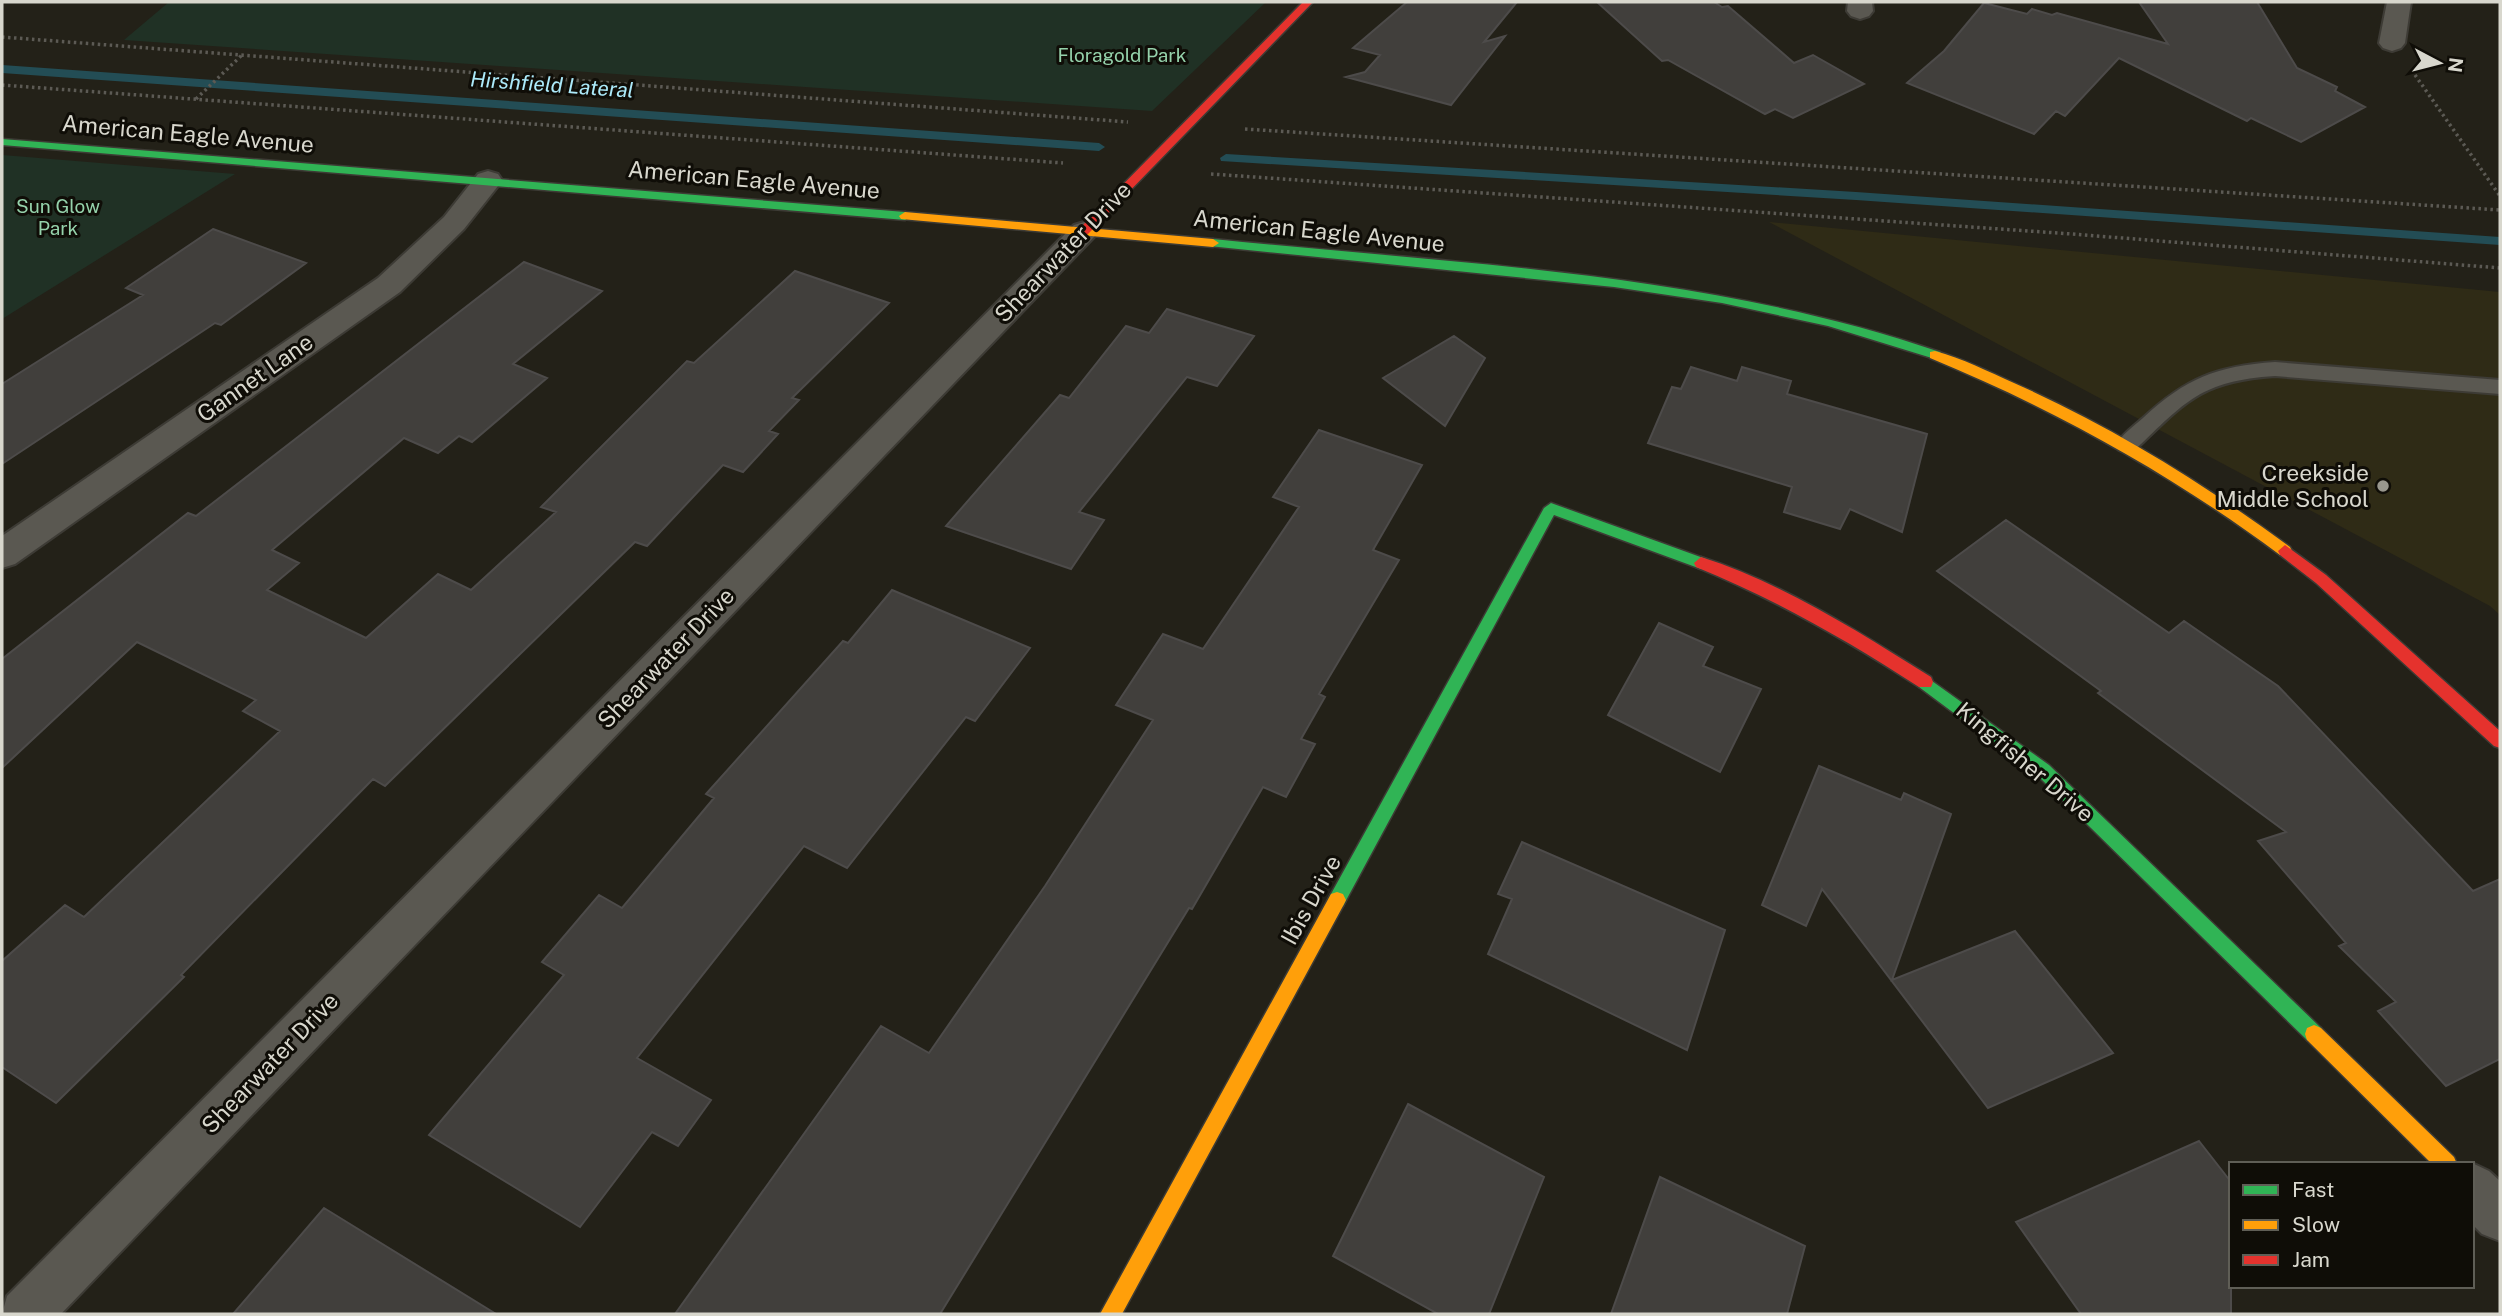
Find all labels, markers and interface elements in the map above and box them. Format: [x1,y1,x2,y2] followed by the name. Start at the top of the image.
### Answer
[2404,28,2474,98] north arrow
[1058,44,1187,66] park label: Floragold Park
[2444,56,2468,74] text: N
[469,66,635,103] water label: Hirshfield Lateral
[61,109,315,158] street label: American Eagle Avenue
[627,155,881,204] street label: American Eagle Avenue
[989,176,1137,327] street label: Shearwater Drive
[16,195,100,239] park label: Sun Glow Park
[1192,204,1446,257] street label: American Eagle Avenue
[192,328,318,427] street label: Gannet Lane
[2216,459,2369,512] place label: Creekside Middle School
[2375,478,2391,494] marker: Creekside Middle School
[592,582,740,733] street label: Shearwater Drive
[1951,696,2100,827] street label: Kingfisher Drive
[1275,850,1346,949] street label: Ibis Drive
[196,987,344,1138] street label: Shearwater Drive
[2229,1162,2474,1288] legend
[2292,1177,2334,1202] text: Fast
[2292,1212,2340,1237] text: Slow
[2292,1247,2330,1272] text: Jam

